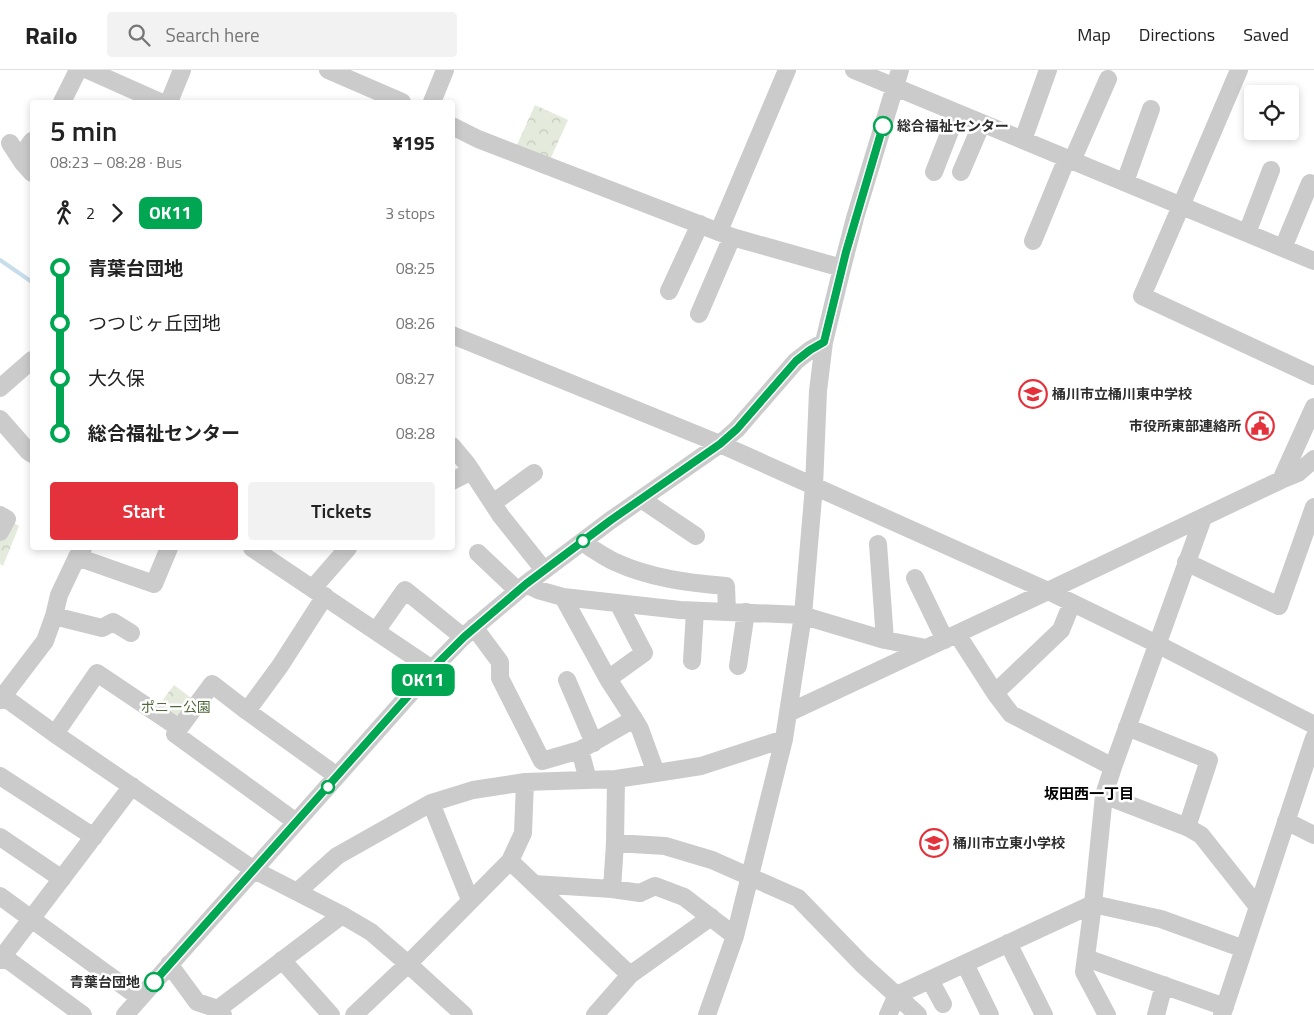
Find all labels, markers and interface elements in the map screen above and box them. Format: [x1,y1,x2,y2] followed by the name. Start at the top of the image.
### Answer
[107,12,457,57] search box
[25,17,77,53] text: Railo
[165,20,260,49] text: Search here
[125,21,153,49] icon: search
[1077,21,1111,48] text: Map
[1139,21,1215,48] text: Directions
[1243,21,1289,48] text: Saved
[1244,85,1299,140] map controls
[1244,85,1299,140] button: locate
[50,109,117,152] text: 5 min
[897,115,1009,136] place label: 総合福祉センター
[873,116,893,136] marker: 総合福祉センター
[392,128,435,157] text: ¥195
[50,150,182,174] text: 08:23 – 08:28 · Bus
[50,199,78,227] icon: walk
[103,199,131,227] icon: forward
[149,199,192,226] text: OK11
[86,201,95,225] text: 2
[385,201,435,225] text: 3 stops
[88,253,183,282] text: 青葉台団地
[396,256,435,280] text: 08:25
[88,308,221,337] text: つつじヶ丘団地
[396,311,435,335] text: 08:26
[88,363,145,392] text: 大久保
[396,366,435,390] text: 08:27
[1018,379,1048,409] school or university icon: 桶川市立桶川東中学校
[1052,383,1192,404] place label: 桶川市立桶川東中学校
[1245,411,1275,441] public building icon: 市役所東部連絡所
[1129,415,1241,436] place label: 市役所東部連絡所
[88,418,240,447] text: 総合福祉センター
[396,421,435,445] text: 08:28
[50,482,238,540] button: Start
[248,482,435,540] button: Tickets
[576,534,590,548] unlabelled marker
[388,664,458,696] line badge: OK11
[402,666,444,693] text: OK11
[141,696,211,717] park label: ポニー公園
[321,780,335,794] unlabelled marker
[1044,782,1134,805] district label: 坂田西一丁目
[919,828,949,858] school or university icon: 桶川市立東小学校
[953,832,1065,853] place label: 桶川市立東小学校
[70,971,140,992] place label: 青葉台団地
[144,972,164,992] marker: 青葉台団地

